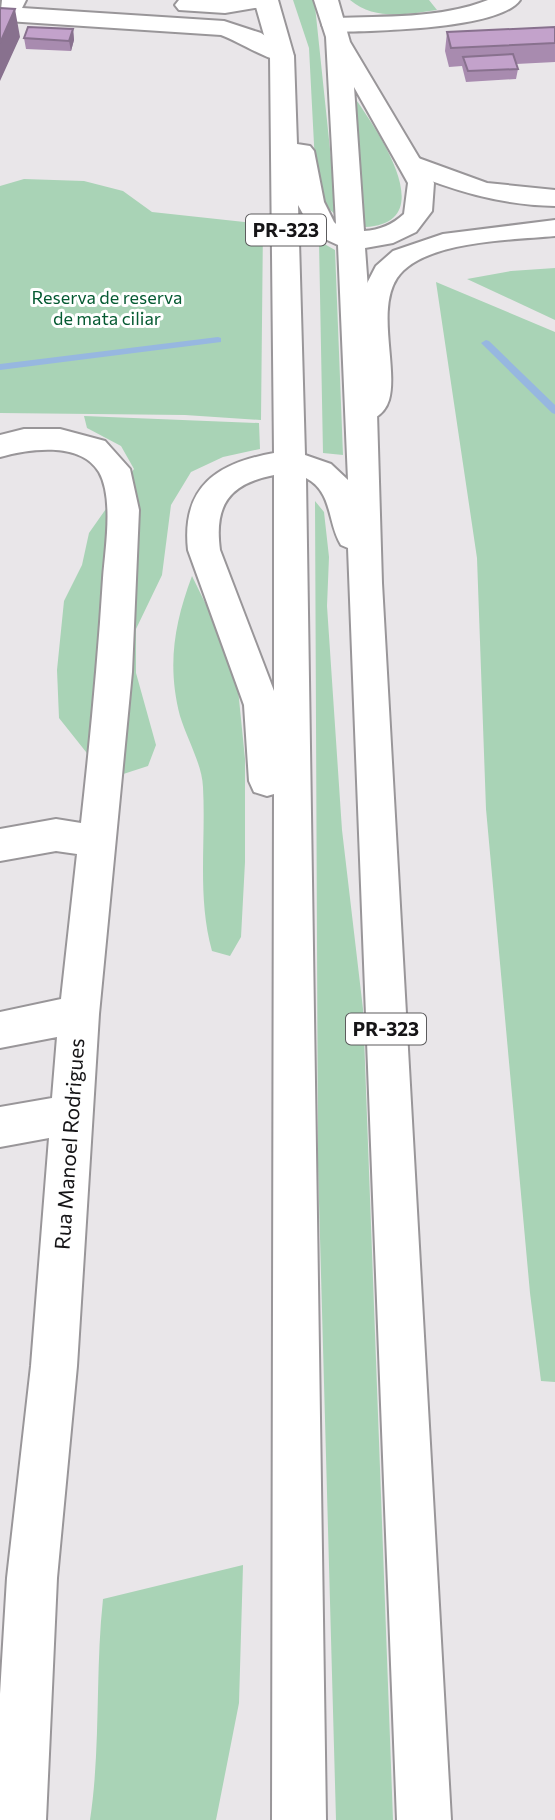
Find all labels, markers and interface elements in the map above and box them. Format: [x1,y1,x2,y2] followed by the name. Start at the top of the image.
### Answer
[246,214,326,246] road number: PR-323
[32,286,182,329] park label: Reserva de reserva de mata ciliar
[346,1014,426,1044] road number: PR-323
[49,1037,88,1251] street label: Rua Manoel Rodrigues

